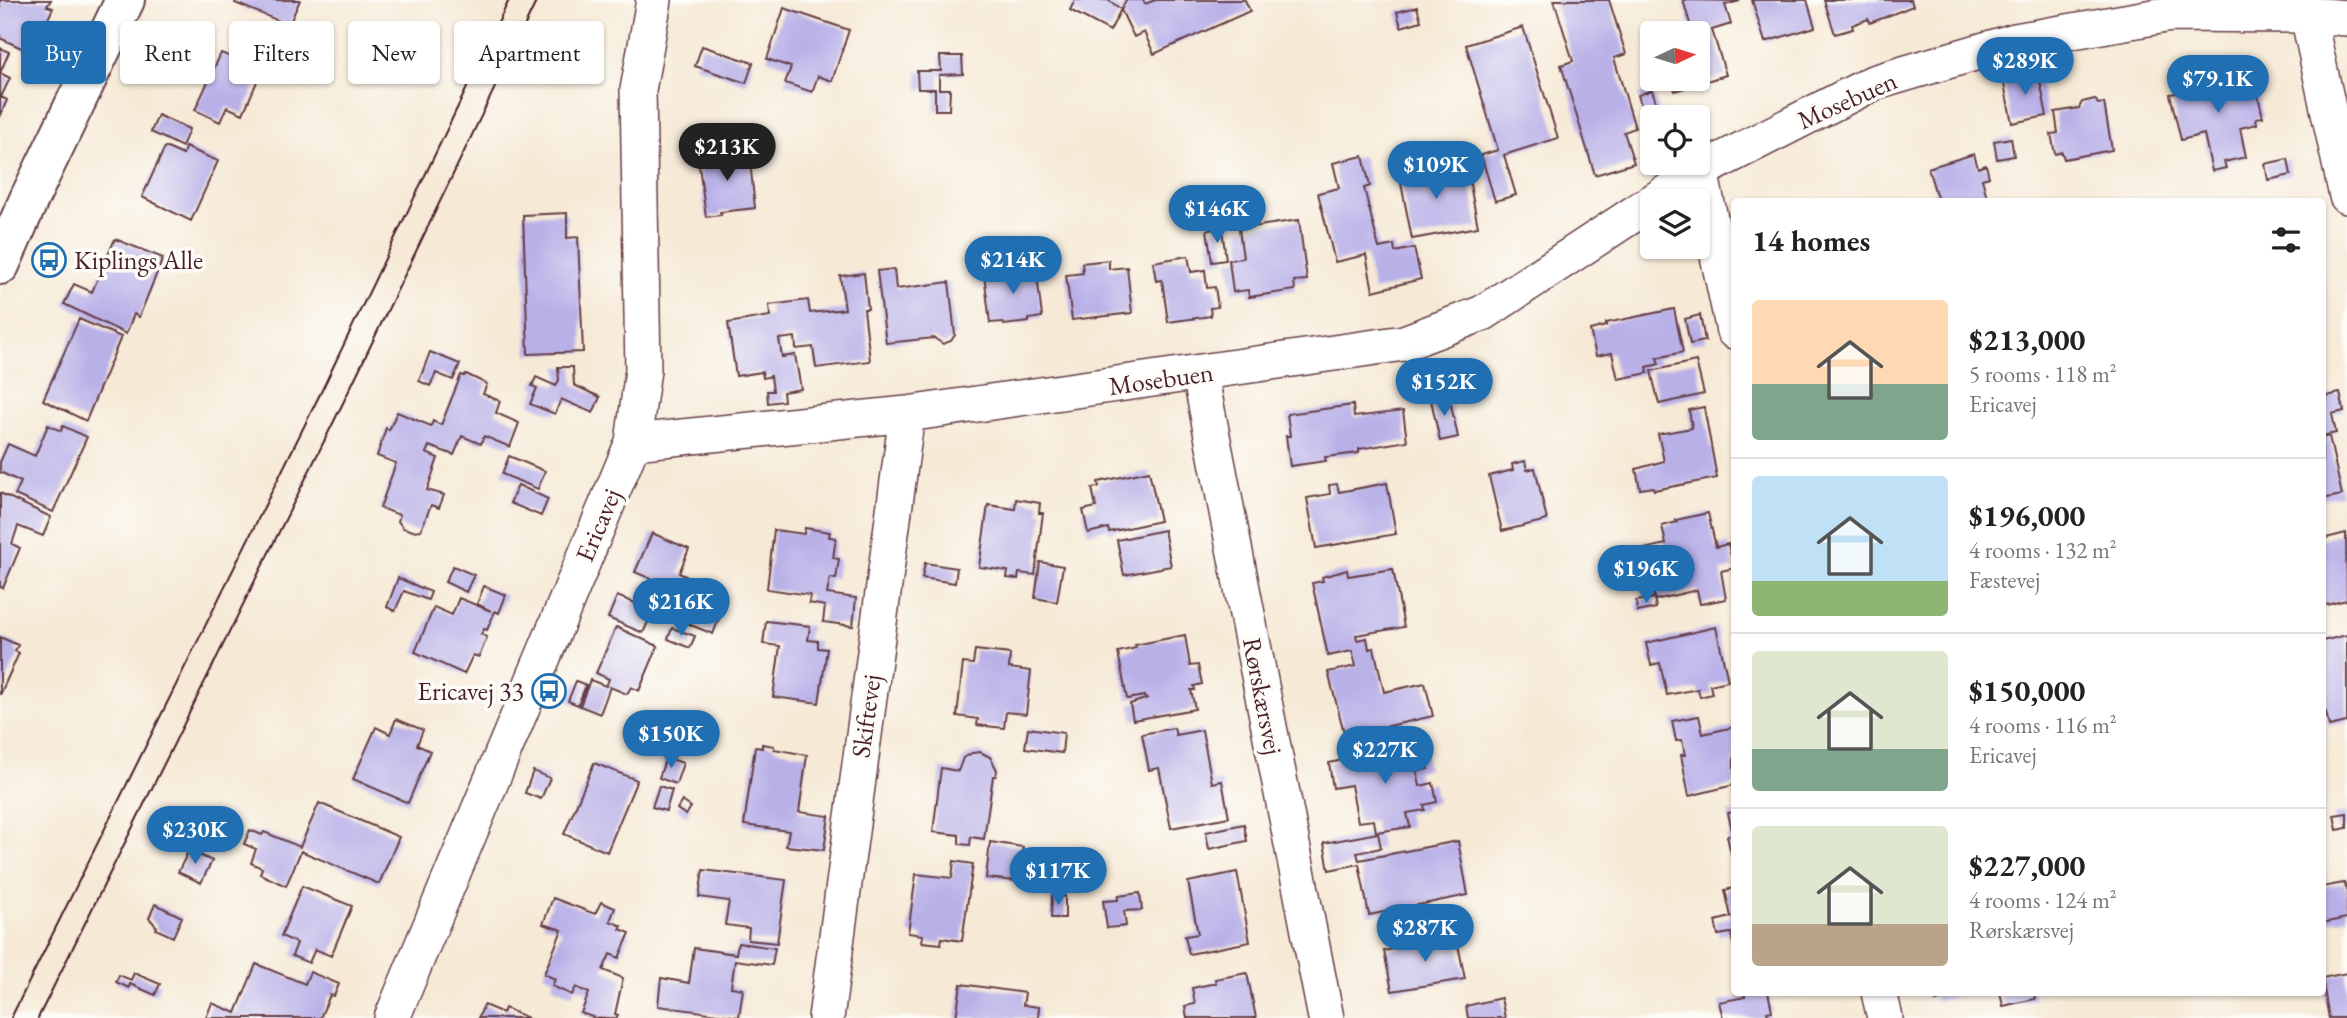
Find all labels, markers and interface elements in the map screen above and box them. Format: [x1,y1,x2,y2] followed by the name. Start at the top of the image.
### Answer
[21,21,106,84] chip: Buy
[120,21,215,84] chip: Rent
[229,21,334,84] chip: Filters
[348,21,440,84] chip: New
[454,21,604,84] chip: Apartment
[1640,21,1710,91] north arrow
[1640,21,1710,259] map controls
[1976,38,2074,97] pin: $289K
[1993,45,2057,75] text: $289K
[2161,55,2275,115] pin: $79.1K
[1792,63,1902,137] street label: Mosebuen
[2183,63,2253,93] text: $79.1K
[1640,105,1710,175] button: locate
[678,124,776,183] pin: $213K
[695,131,759,161] text: $213K
[1387,142,1485,201] pin: $109K
[1404,149,1468,179] text: $109K
[1168,186,1266,245] pin: $146K
[1640,189,1710,259] button: layers
[1185,193,1249,223] text: $146K
[1752,221,1870,260] text: 14 homes
[2267,221,2305,259] icon: filters
[964,236,1062,296] pin: $214K
[30,241,68,279] bus stop icon: Kiplings Alle
[74,243,203,277] place label: Kiplings Alle
[981,244,1045,274] text: $214K
[1969,320,2085,359] text: $213,000
[1808,328,1892,412] icon: home
[1107,355,1216,403] street label: Mosebuen
[1395,358,1493,418] pin: $152K
[1969,359,2117,389] text: 5 rooms · 118 m²
[1412,366,1476,396] text: $152K
[1969,389,2037,419] text: Ericavej
[567,483,629,567] street label: Ericavej
[1969,496,2085,535] text: $196,000
[1808,504,1892,588] icon: home
[1969,535,2117,565] text: 4 rooms · 132 m²
[1597,546,1695,605] pin: $196K
[1614,553,1678,583] text: $196K
[1969,565,2040,595] text: Fæstevej
[632,578,730,638] pin: $216K
[649,586,713,616] text: $216K
[1235,634,1291,758] street label: Rørskærsvej
[1969,671,2085,710] text: $150,000
[530,672,568,710] bus stop icon: Ericavej 33
[843,672,889,760] street label: Skiftevej
[417,674,524,708] place label: Ericavej 33
[1808,679,1892,763] icon: home
[622,710,720,770] pin: $150K
[1969,710,2117,740] text: 4 rooms · 116 m²
[639,718,703,748] text: $150K
[1336,726,1434,786] pin: $227K
[1353,734,1417,764] text: $227K
[1969,740,2037,770] text: Ericavej
[146,806,244,866] pin: $230K
[163,814,227,844] text: $230K
[1969,846,2085,885] text: $227,000
[1009,848,1107,907] pin: $117K
[1808,854,1892,938] icon: home
[1026,855,1090,885] text: $117K
[1969,885,2117,915] text: 4 rooms · 124 m²
[1376,904,1474,964] pin: $287K
[1393,912,1457,942] text: $287K
[1969,915,2074,945] text: Rørskærsvej

